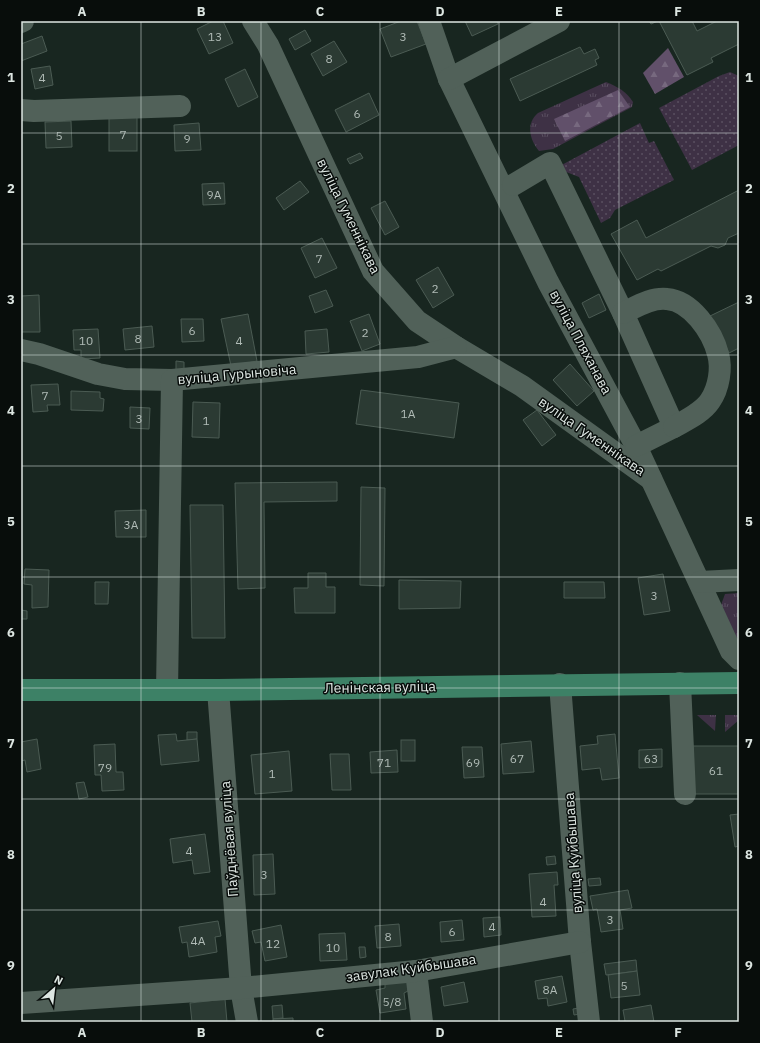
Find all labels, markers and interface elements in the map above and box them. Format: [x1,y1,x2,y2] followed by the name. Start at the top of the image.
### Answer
[78,3,87,20] text: A
[197,3,206,20] text: B
[316,3,325,20] text: C
[435,3,445,20] text: D
[555,3,563,20] text: E
[674,3,682,20] text: F
[208,29,222,44] house number: 13
[399,29,407,44] house number: 3
[325,51,333,66] house number: 8
[7,69,15,86] text: 1
[745,69,753,86] text: 1
[38,70,46,85] house number: 4
[353,106,361,121] house number: 6
[119,127,127,142] house number: 7
[55,128,63,143] house number: 5
[183,131,191,146] house number: 9
[313,155,385,277] street label: вуліца Гуменнікава
[7,180,15,197] text: 2
[745,180,753,197] text: 2
[207,187,222,202] house number: 9А
[315,251,323,266] house number: 7
[431,281,439,296] house number: 2
[546,287,616,398] street label: вуліца Пляханава
[7,291,15,308] text: 3
[745,291,753,308] text: 3
[188,323,196,338] house number: 6
[361,325,369,340] house number: 2
[134,331,142,346] house number: 8
[79,333,93,348] house number: 10
[235,333,243,348] house number: 4
[177,360,298,388] street label: вуліца Гурыновіча
[41,388,49,403] house number: 7
[535,392,649,480] street label: вуліца Гуменнікава
[7,402,15,419] text: 4
[745,402,753,419] text: 4
[401,406,416,421] house number: 1А
[135,411,143,426] house number: 3
[202,413,210,428] house number: 1
[7,513,15,530] text: 5
[745,513,753,530] text: 5
[124,517,139,532] house number: 3А
[650,588,658,603] house number: 3
[7,624,15,641] text: 6
[745,624,753,641] text: 6
[324,677,437,697] street label: Ленінская вуліца
[7,735,15,752] text: 7
[745,735,753,752] text: 7
[510,751,524,766] house number: 67
[644,751,658,766] house number: 63
[377,755,391,770] house number: 71
[466,755,480,770] house number: 69
[98,760,112,775] house number: 79
[709,763,723,778] house number: 61
[268,766,276,781] house number: 1
[216,780,242,897] street label: Паўднёвая вуліца
[560,791,586,914] street label: вуліца Куйбышава
[185,843,193,858] house number: 4
[7,846,15,863] text: 8
[745,846,753,863] text: 8
[260,867,268,882] house number: 3
[539,894,547,909] house number: 4
[606,912,614,927] house number: 3
[488,919,496,934] house number: 4
[448,924,456,939] house number: 6
[384,929,392,944] house number: 8
[191,933,206,948] house number: 4А
[266,936,280,951] house number: 12
[326,940,340,955] house number: 10
[345,950,478,986] street label: завулак Куйбышава
[7,957,15,974] text: 9
[745,957,753,974] text: 9
[34,969,74,1009] north arrow
[52,972,66,988] text: N
[620,978,628,993] house number: 5
[543,982,558,997] house number: 8А
[383,994,402,1009] house number: 5/8
[78,1024,87,1041] text: A
[197,1024,206,1041] text: B
[316,1024,325,1041] text: C
[435,1024,445,1041] text: D
[555,1024,563,1041] text: E
[674,1024,682,1041] text: F

